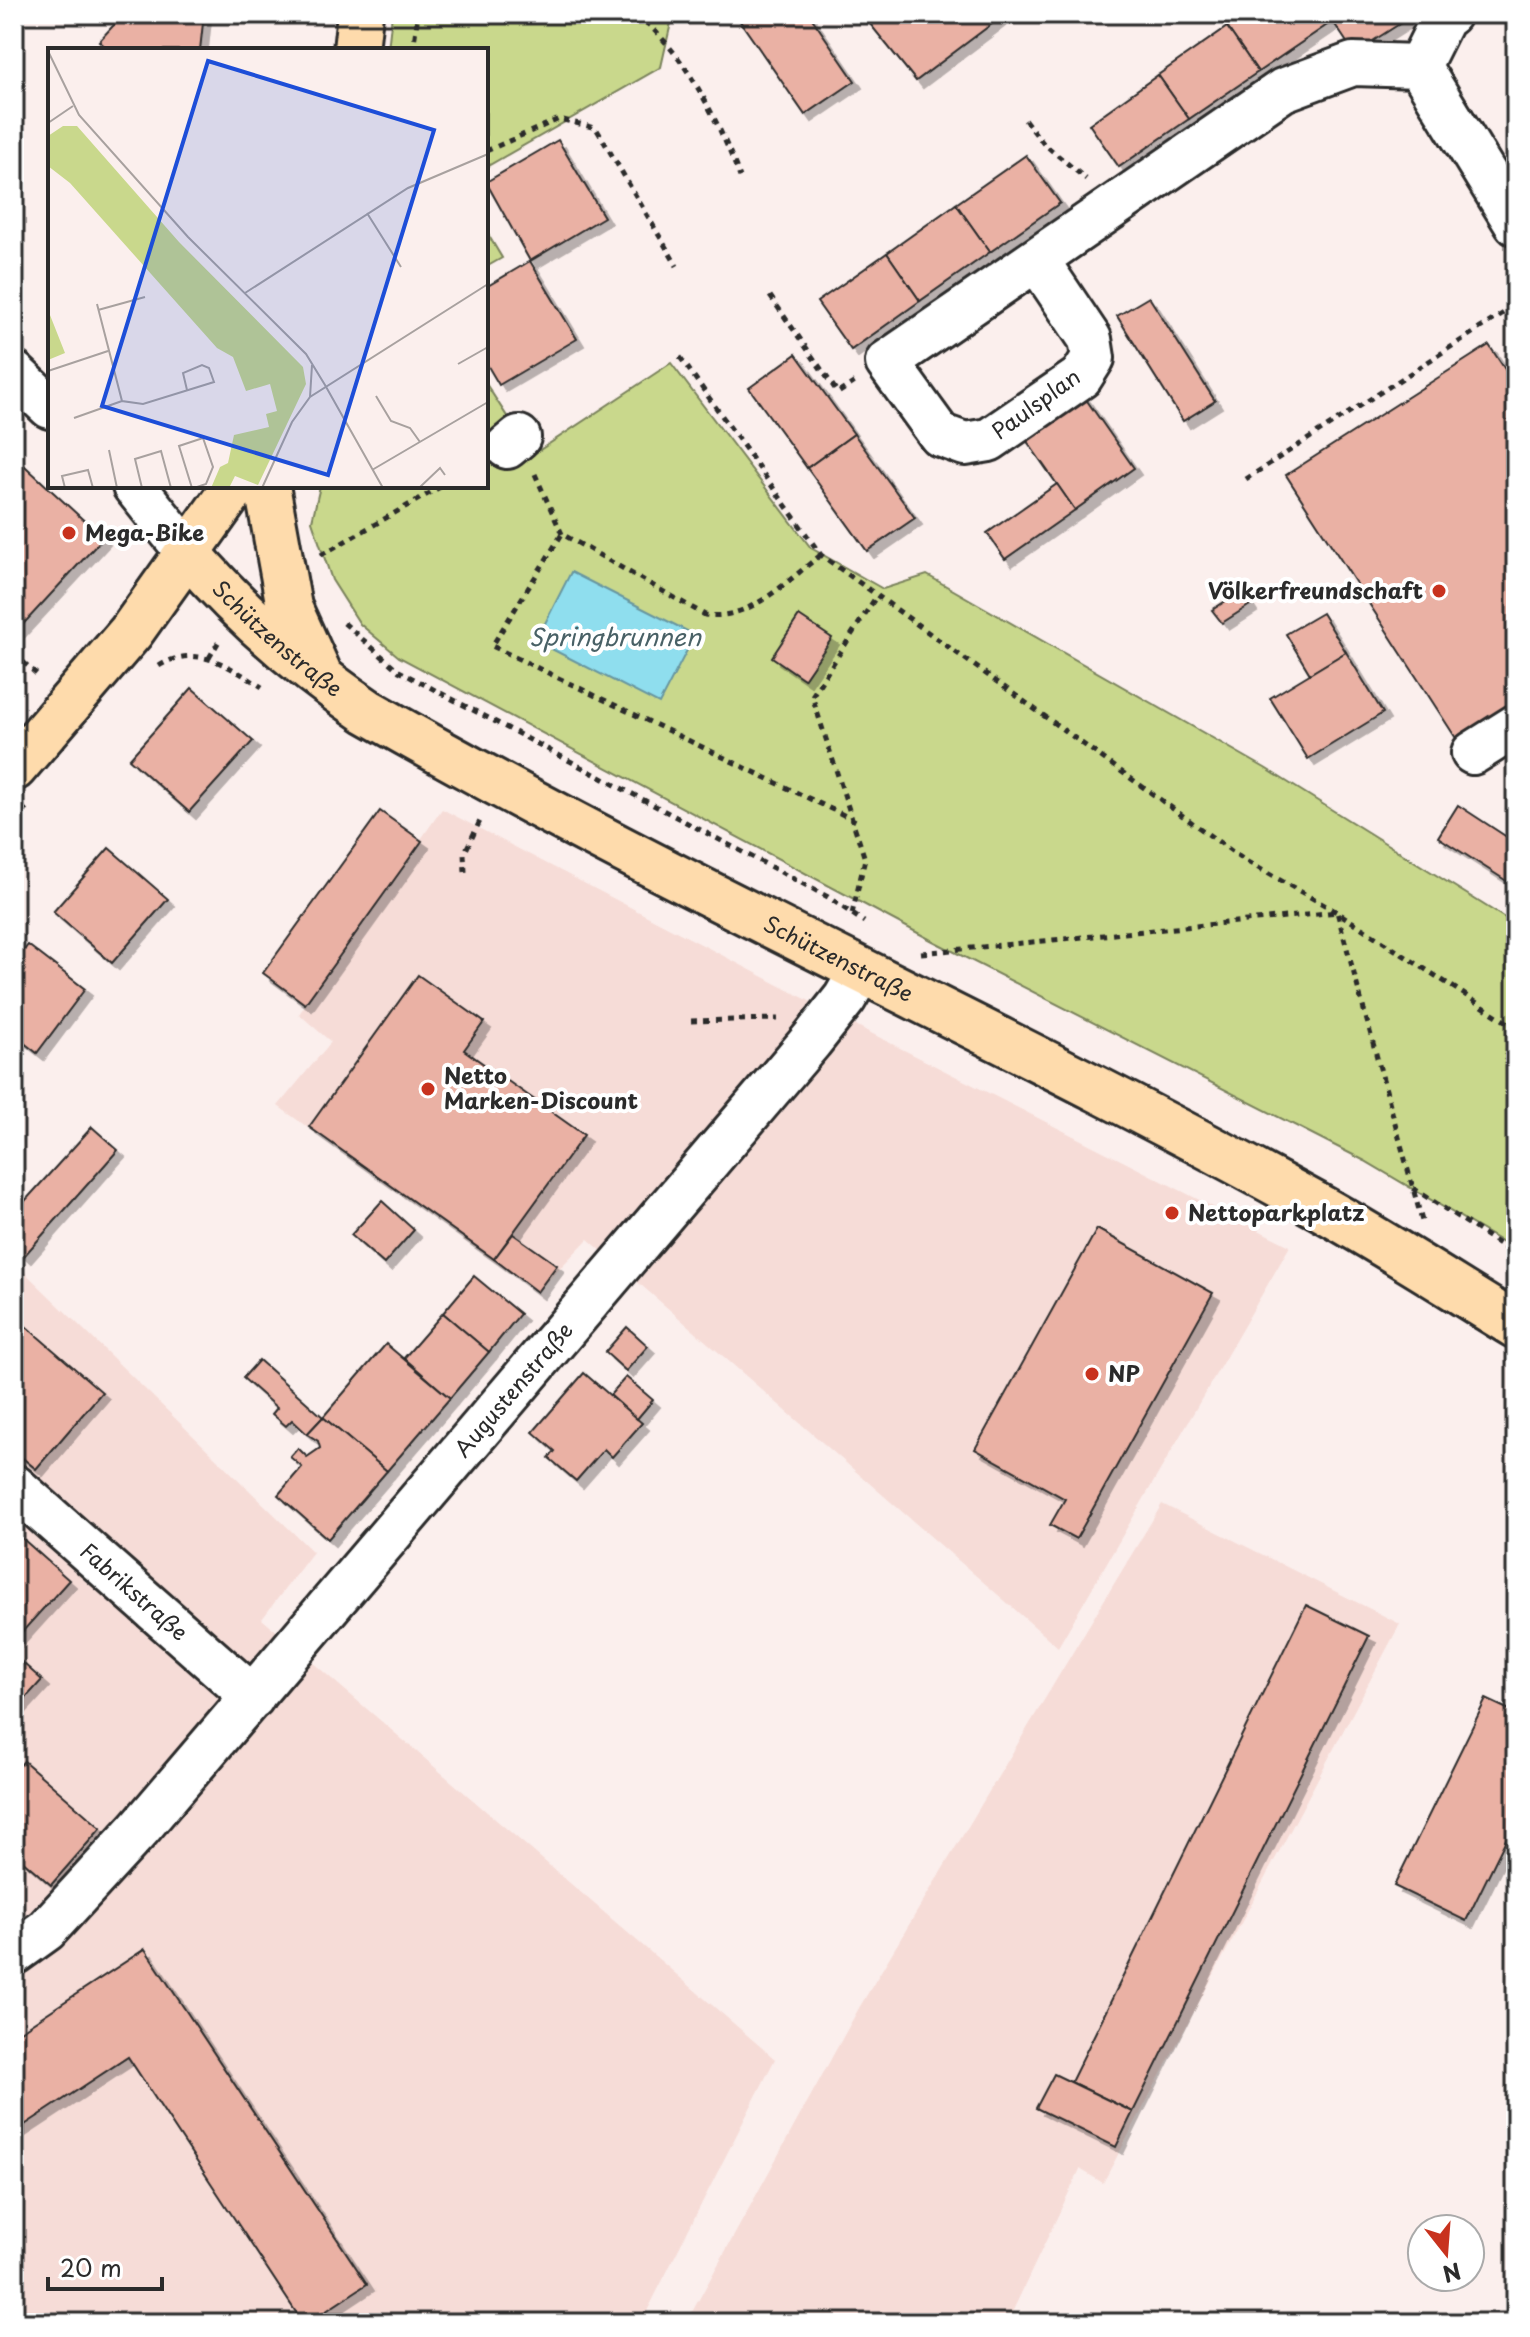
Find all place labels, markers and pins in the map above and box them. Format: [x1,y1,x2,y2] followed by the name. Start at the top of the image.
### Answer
[85,515,204,548] place label: Mega-Bike
[60,524,78,542] marker: Mega-Bike
[1208,573,1423,606] place label: Völkerfreundschaft
[1430,582,1448,600] marker: Völkerfreundschaft
[444,1058,638,1116] place label: Netto Marken-Discount
[419,1080,437,1098] marker: Netto Marken-Discount
[1188,1195,1365,1228] place label: Nettoparkplatz
[1163,1204,1181,1222] marker: Nettoparkplatz
[1108,1356,1140,1389] place label: NP
[1083,1365,1101,1383] marker: NP

